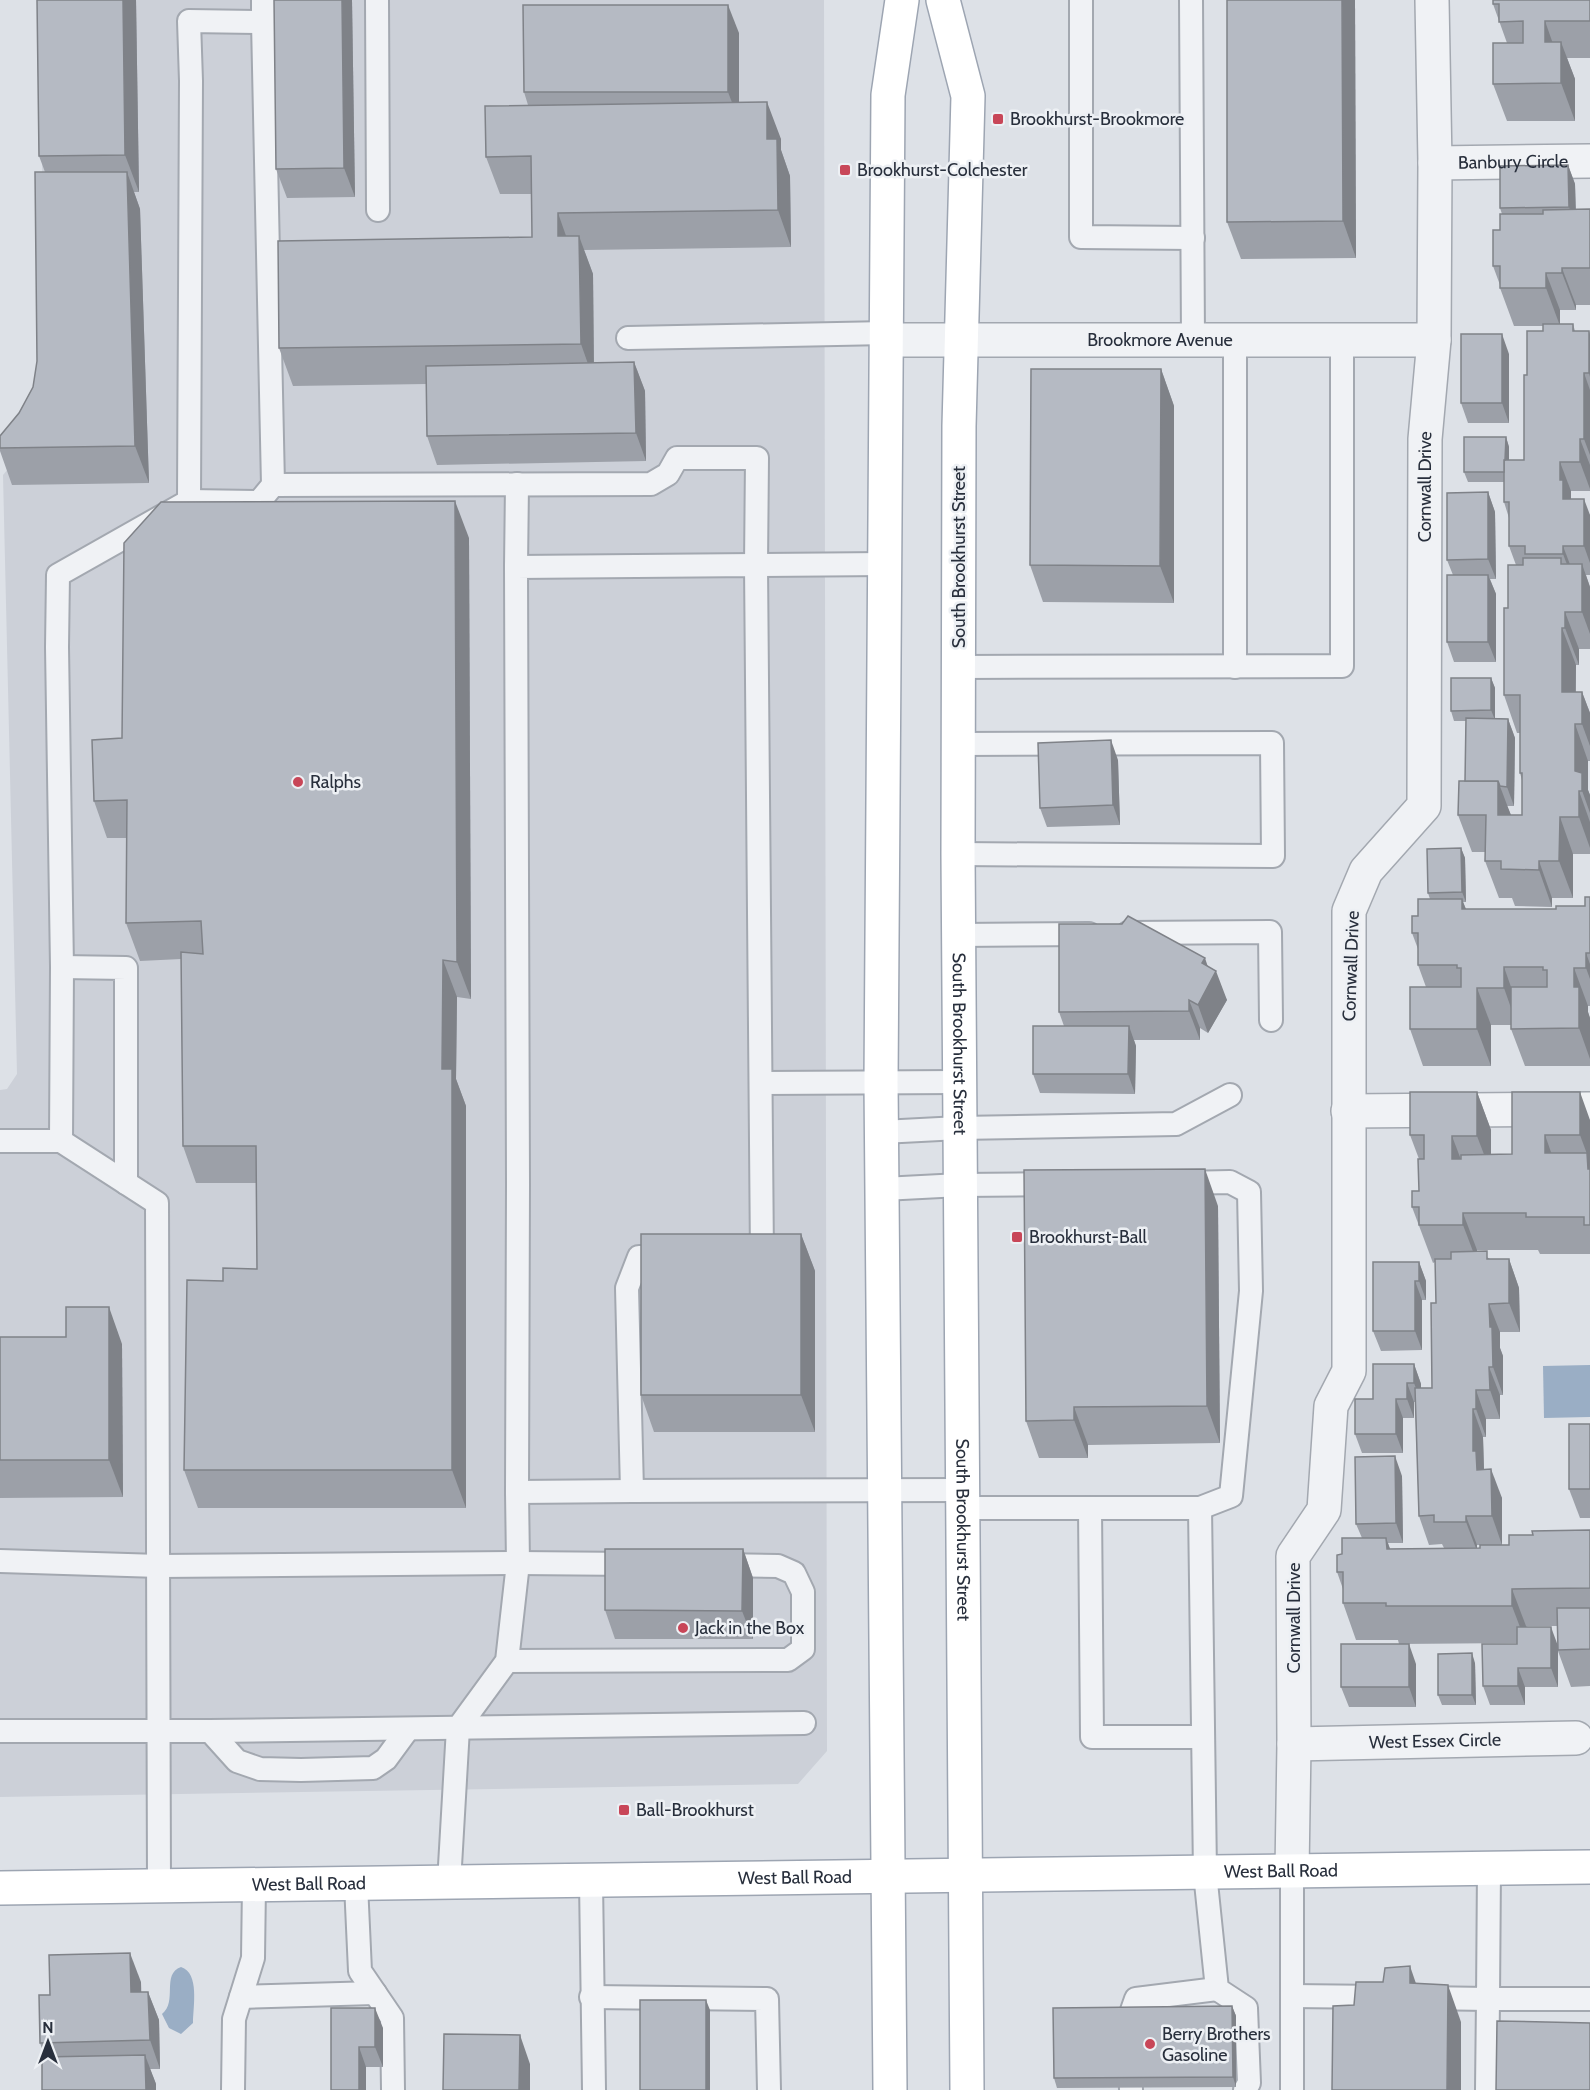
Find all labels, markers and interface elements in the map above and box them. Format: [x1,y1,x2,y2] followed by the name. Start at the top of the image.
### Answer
[1010,108,1184,130] place label: Brookhurst-Brookmore
[991,112,1005,126] marker: Brookhurst-Brookmore
[1458,150,1568,174] street label: Banbury Circle
[857,159,1028,181] place label: Brookhurst-Colchester
[838,163,852,177] marker: Brookhurst-Colchester
[1087,329,1233,351] street label: Brookmore Avenue
[1414,430,1437,542] street label: Cornwall Drive
[948,466,970,648] street label: South Brookhurst Street
[310,771,361,793] place label: Ralphs
[291,775,305,789] marker: Ralphs
[1338,910,1364,1022] street label: Cornwall Drive
[948,952,971,1135] street label: South Brookhurst Street
[1029,1226,1148,1248] place label: Brookhurst-Ball
[1010,1230,1024,1244] marker: Brookhurst-Ball
[951,1438,975,1621] street label: South Brookhurst Street
[1283,1563,1305,1673] street label: Cornwall Drive
[694,1617,805,1639] place label: Jack in the Box
[676,1621,690,1635] marker: Jack in the Box
[1369,1729,1501,1753] street label: West Essex Circle
[636,1799,754,1821] place label: Ball-Brookhurst
[617,1803,631,1817] marker: Ball-Brookhurst
[1224,1859,1338,1883] street label: West Ball Road
[738,1866,852,1889] street label: West Ball Road
[252,1872,366,1896] street label: West Ball Road
[18,2012,78,2072] north arrow
[42,2018,54,2037] text: N
[1162,2023,1271,2066] place label: Berry Brothers Gasoline
[1143,2037,1157,2051] marker: Berry Brothers Gasoline

